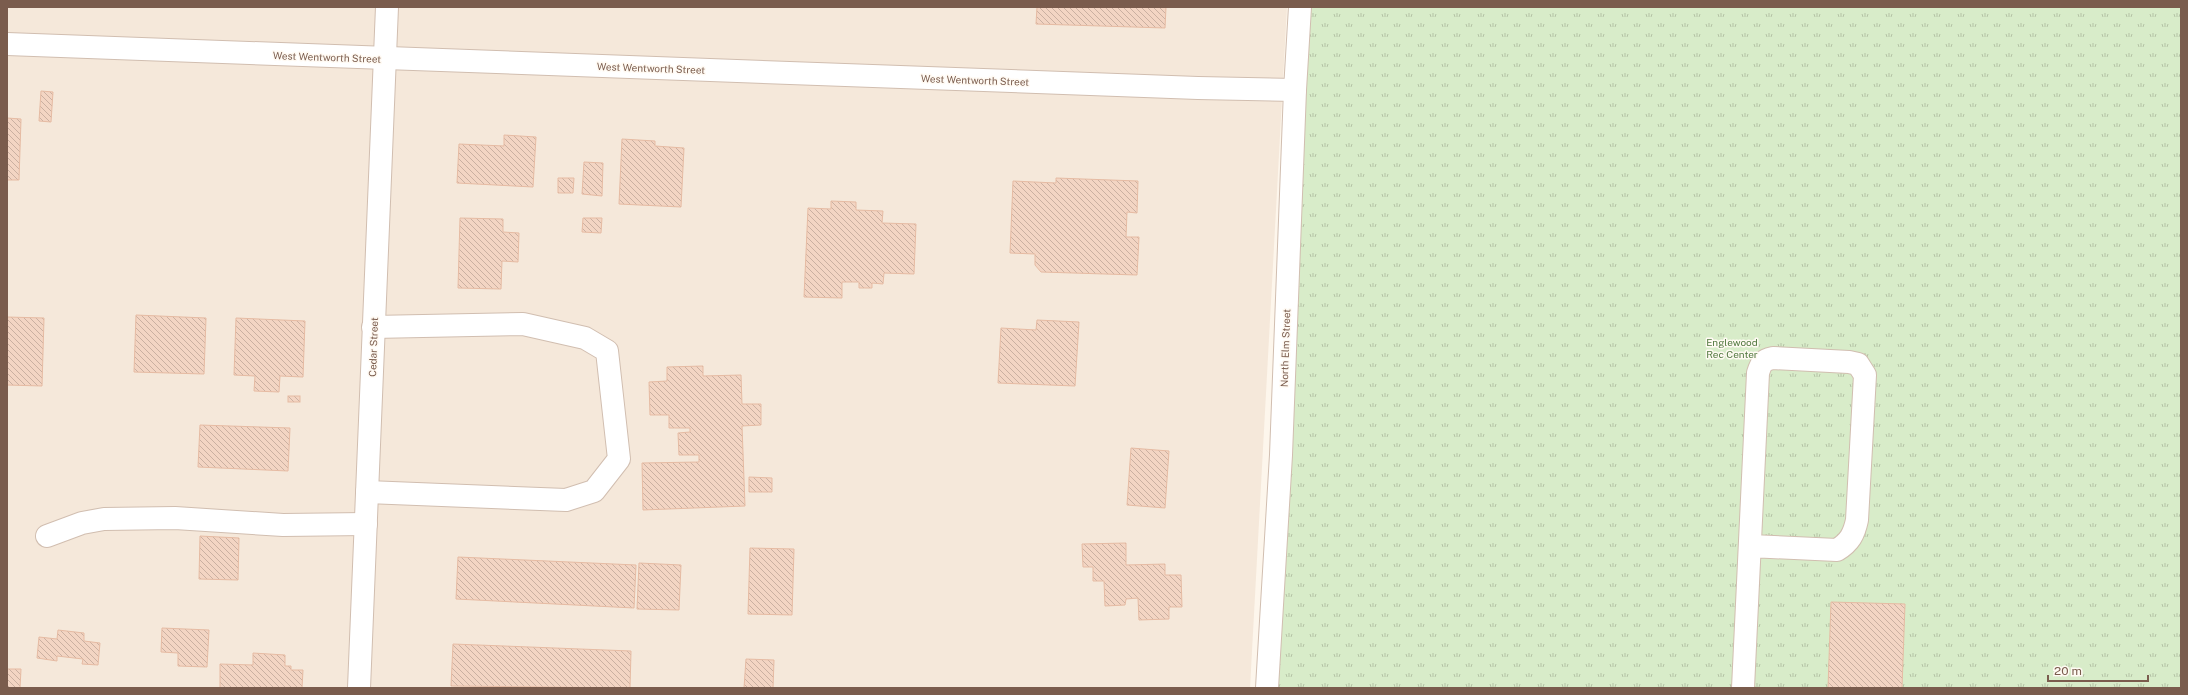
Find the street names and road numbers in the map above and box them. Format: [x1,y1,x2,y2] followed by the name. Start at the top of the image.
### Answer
[273,49,381,65] street label: West Wentworth Street
[597,60,705,76] street label: West Wentworth Street
[921,72,1029,88] street label: West Wentworth Street
[1278,309,1292,387] street label: North Elm Street
[366,317,380,377] street label: Cedar Street

